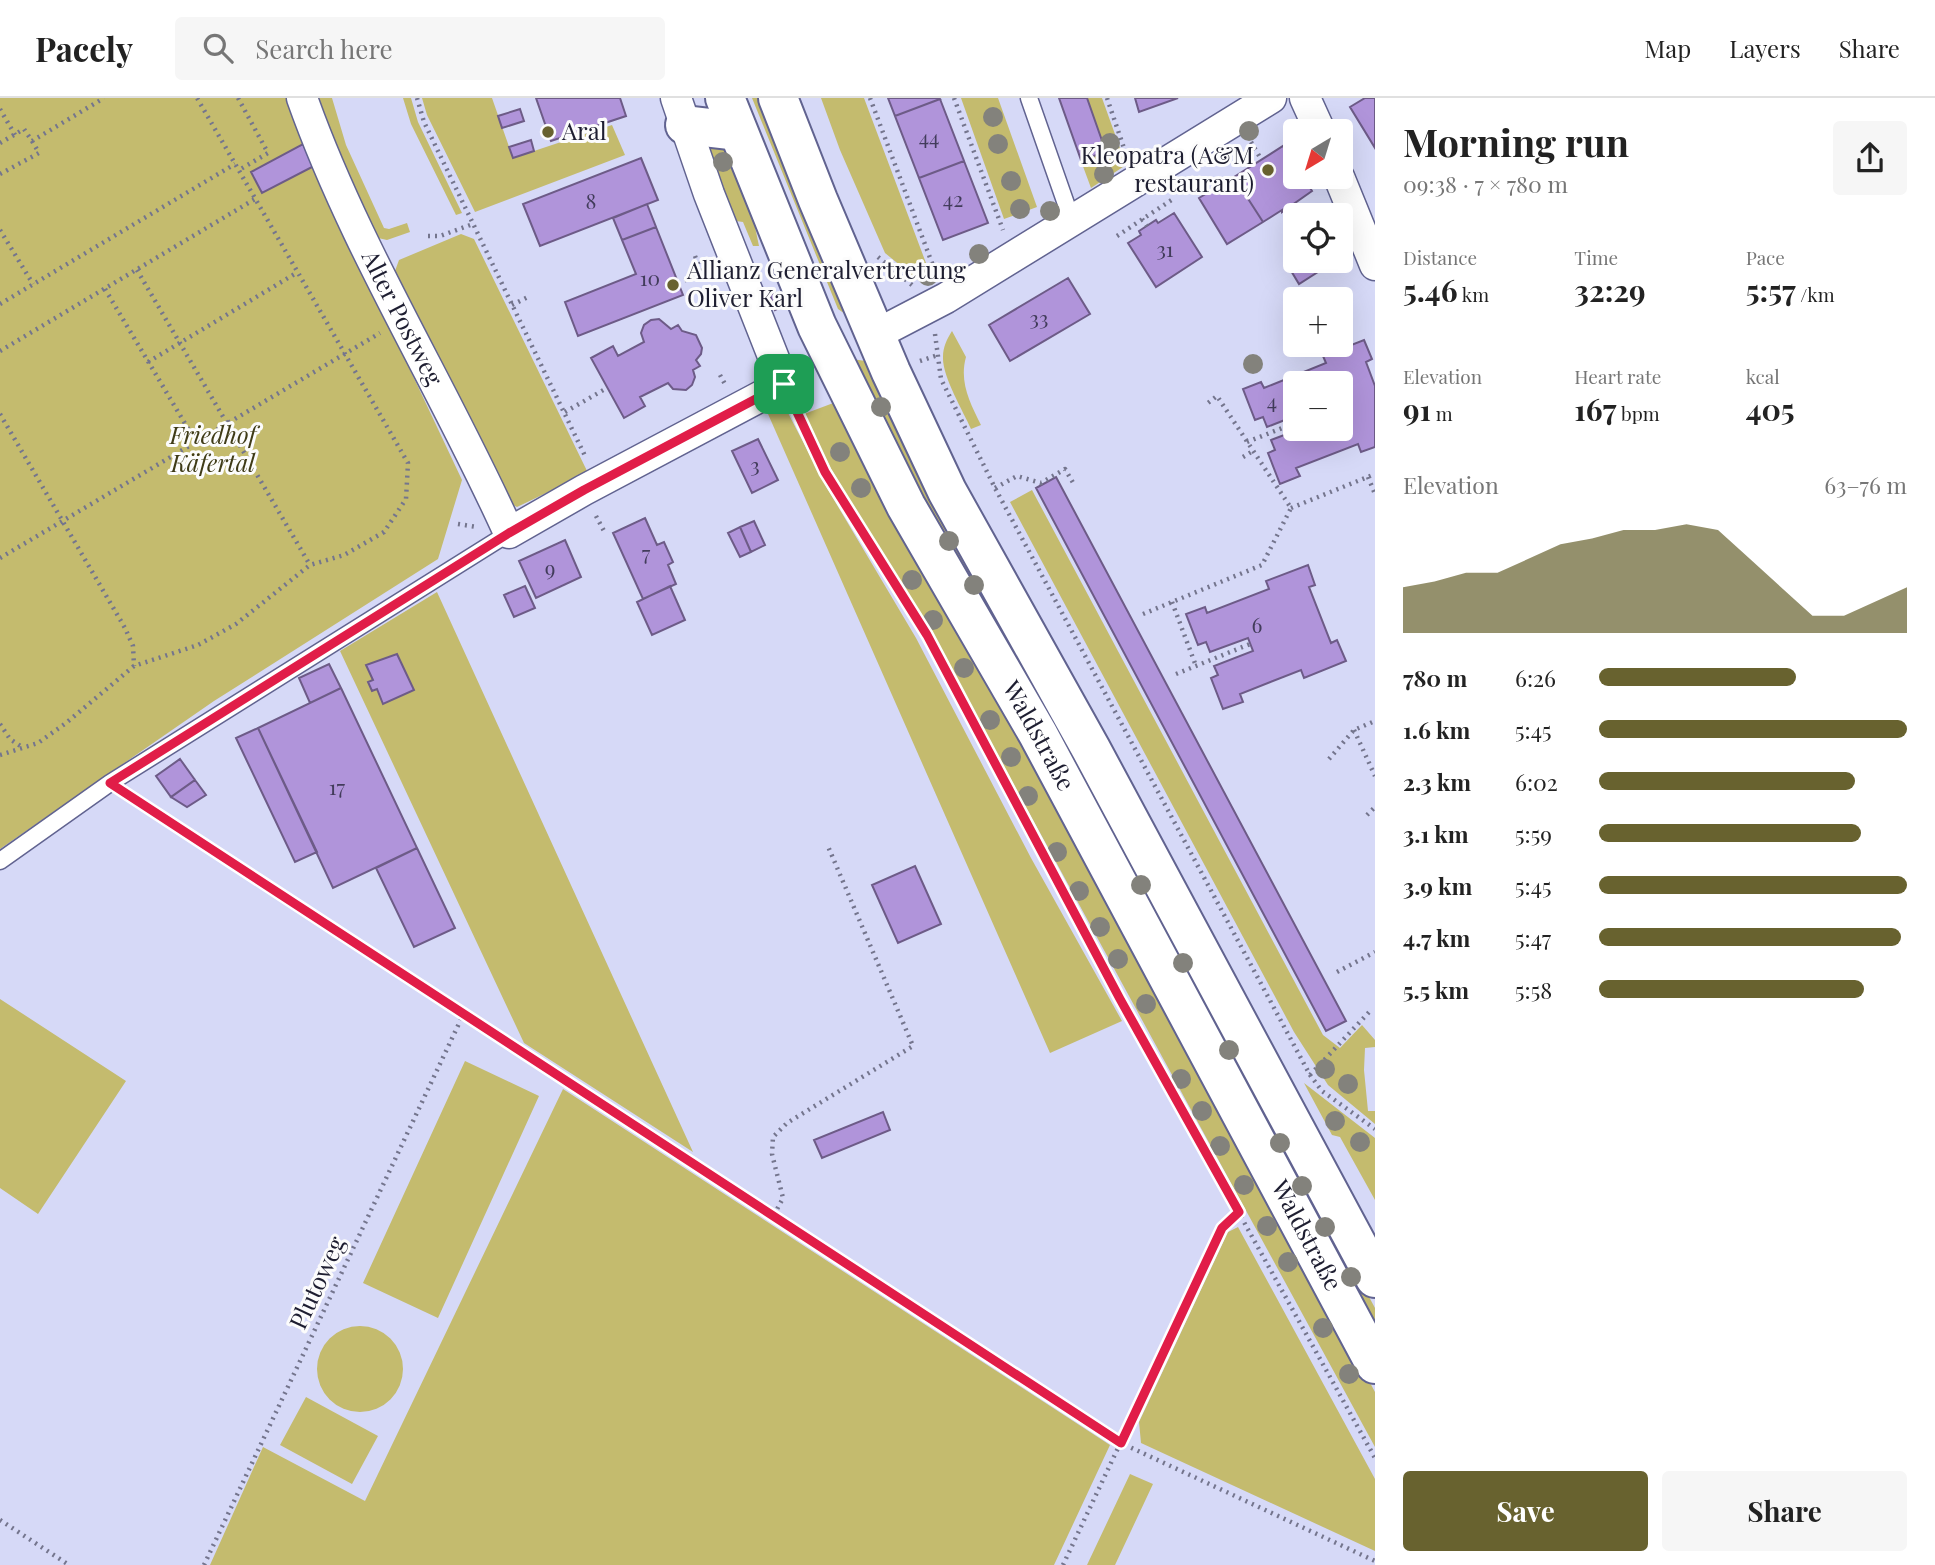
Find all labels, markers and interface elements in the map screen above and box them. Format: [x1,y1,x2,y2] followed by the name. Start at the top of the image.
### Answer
[175,17,665,80] search box
[35,26,133,70] text: Pacely
[199,29,237,67] icon: search
[255,31,393,66] text: Search here
[1645,32,1691,64] text: Map
[1729,32,1801,64] text: Layers
[1839,32,1900,64] text: Share
[561,114,607,146] place label: Aral
[1403,116,1629,167] text: Morning run
[1283,119,1353,189] north arrow
[1283,119,1353,441] map controls
[1833,121,1907,195] button: share
[919,122,939,150] house number: 44
[540,124,556,140] marker: Aral
[1080,138,1254,198] place label: Kleopatra (A&M restaurant)
[1260,162,1276,178] marker: Kleopatra (A&M restaurant)
[1403,168,1568,199] text: 09:38 · 7 × 780 m
[943,184,963,212] house number: 42
[586,186,596,214] house number: 8
[1283,203,1353,273] button: locate
[1156,234,1174,262] house number: 31
[355,243,452,391] street label: Alter Postweg
[1403,244,1477,270] text: Distance
[1574,244,1618,270] text: Time
[1746,244,1785,270] text: Pace
[686,253,966,313] place label: Allianz Generalvertretung Oliver Karl
[640,263,660,291] house number: 10
[1403,270,1458,310] text: 5.46
[1574,270,1646,310] text: 32:29
[1746,270,1796,310] text: 5:57
[665,277,681,293] marker: Allianz Generalvertretung Oliver Karl
[1458,281,1489,307] text: km
[1796,281,1835,307] text: /km
[1283,287,1353,357] button: +
[1030,303,1048,331] house number: 33
[754,354,814,414] pin
[1403,363,1482,389] text: Elevation
[1574,363,1661,389] text: Heart rate
[1746,363,1780,389] text: kcal
[765,365,803,403] icon: arrive
[1283,371,1353,441] button: −
[1267,386,1277,414] house number: 4
[1403,389,1431,429] text: 91
[1574,389,1616,429] text: 167
[1746,389,1795,429] text: 405
[1431,400,1453,426] text: m
[1616,400,1660,426] text: bpm
[169,418,261,478] park label: Friedhof Käfertal
[750,450,760,478] house number: 3
[1403,469,1499,500] text: Elevation
[1824,469,1907,500] text: 63–76 m
[642,538,651,566] house number: 7
[545,553,555,581] house number: 9
[1252,610,1263,638] house number: 6
[1403,662,1467,693] text: 780 m
[1515,662,1556,693] text: 6:26
[996,673,1083,796] street label: Waldstraße
[1403,714,1470,745] text: 1.6 km
[1515,714,1552,745] text: 5:45
[1403,766,1471,797] text: 2.3 km
[1515,766,1558,797] text: 6:02
[329,772,346,800] house number: 17
[1403,818,1469,849] text: 3.1 km
[1515,818,1552,849] text: 5:59
[1403,870,1472,901] text: 3.9 km
[1515,870,1552,901] text: 5:45
[1403,922,1470,953] text: 4.7 km
[1515,922,1551,953] text: 5:47
[1403,974,1469,1005] text: 5.5 km
[1515,974,1552,1005] text: 5:58
[1265,1173,1351,1296] street label: Waldstraße
[281,1230,352,1334] street label: Plutoweg
[1403,1471,1648,1551] button: Save
[1662,1471,1907,1551] button: Share

